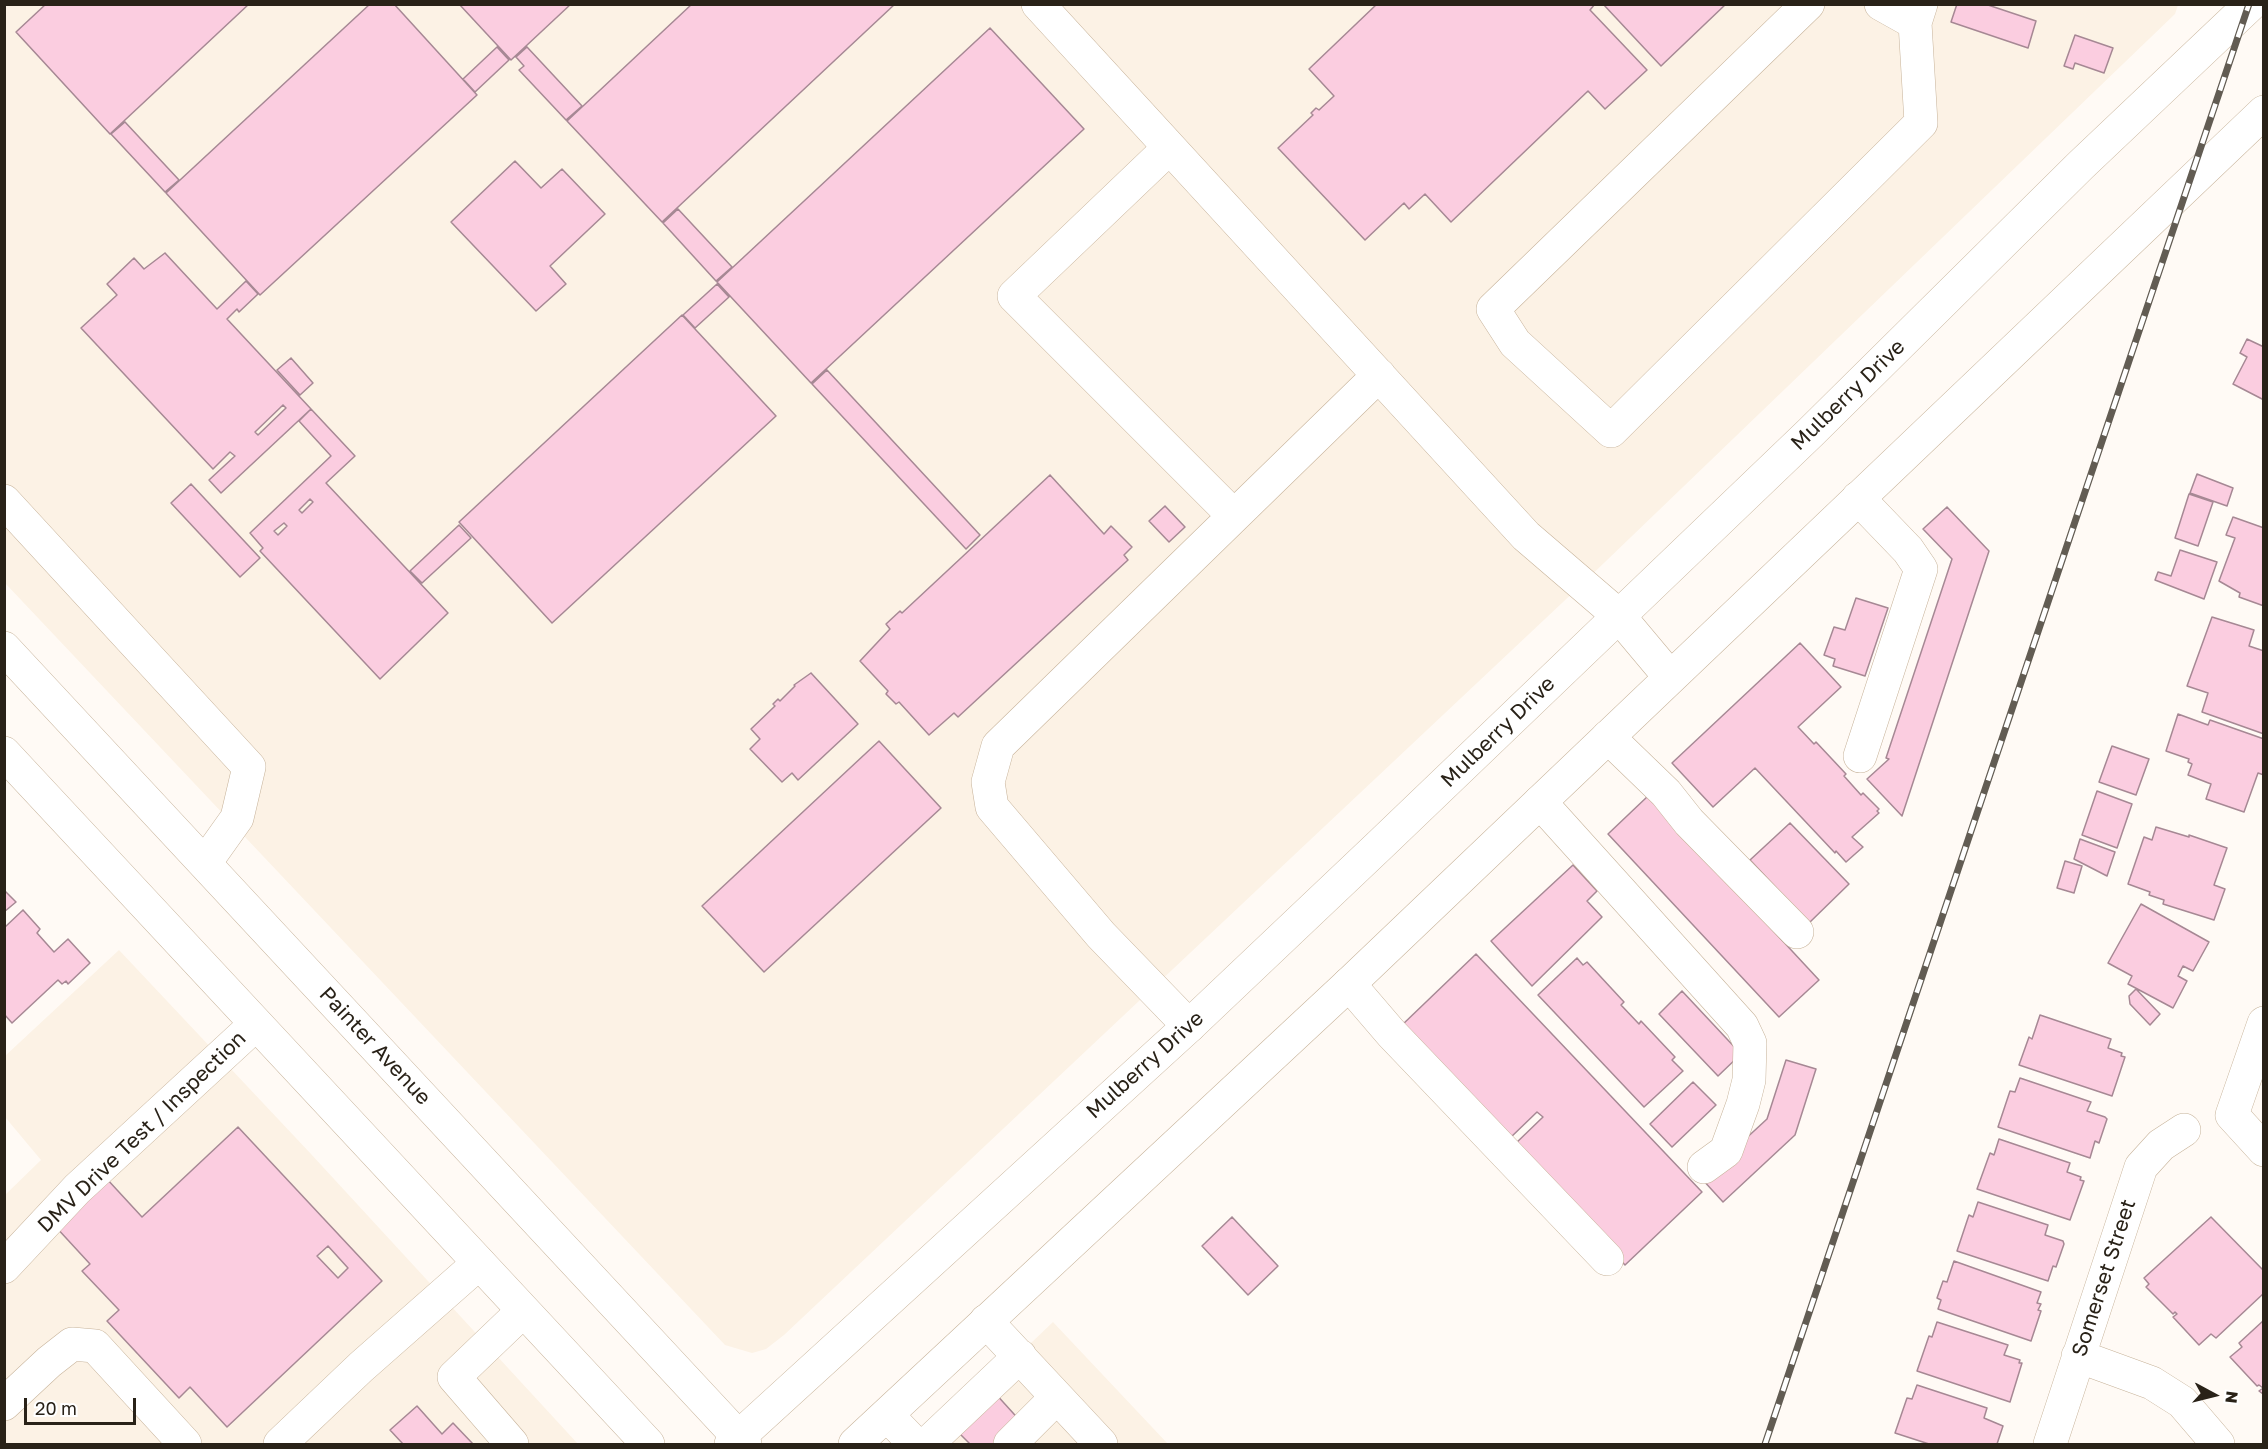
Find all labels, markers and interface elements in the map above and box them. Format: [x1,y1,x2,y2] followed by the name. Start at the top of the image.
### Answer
[1786,334,1910,456] street label: Mulberry Drive
[1436,671,1560,793] street label: Mulberry Drive
[314,982,436,1110] street label: Painter Avenue
[1081,1006,1209,1124] street label: Mulberry Drive
[33,1026,251,1238] street label: DMV Drive Test / Inspection
[2067,1196,2141,1360] street label: Somerset Street
[2184,1365,2244,1425] north arrow
[27,1386,140,1424] scale bar
[2221,1390,2243,1404] text: N
[35,1397,77,1419] text: 20 m

